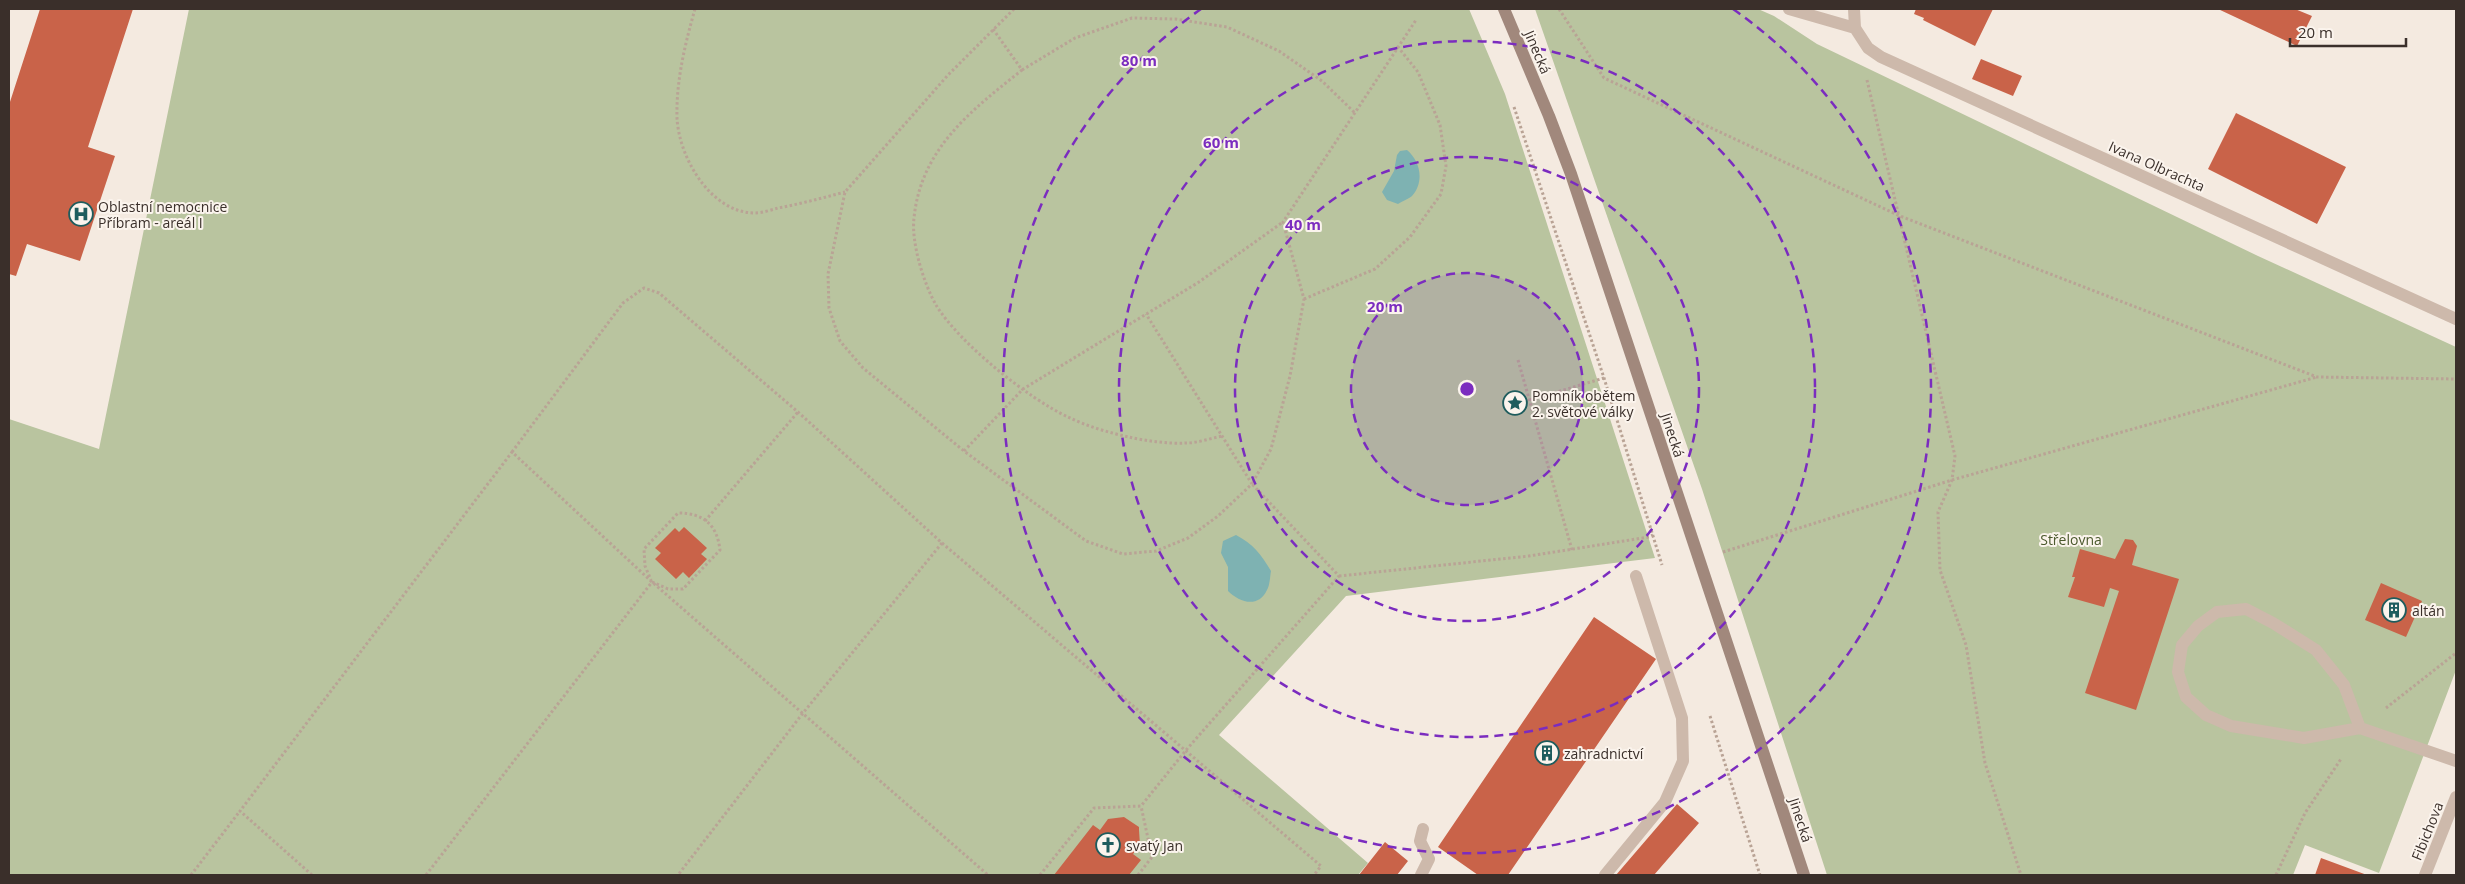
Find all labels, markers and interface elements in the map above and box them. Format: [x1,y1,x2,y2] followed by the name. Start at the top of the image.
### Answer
[2290,15,2406,47] scale bar
[2298,22,2333,42] text: 20 m
[1520,25,1556,77] street label: Jinecká
[1121,50,1157,70] text: 80 m
[1203,132,1239,152] text: 60 m
[2106,136,2208,196] street label: Ivana Olbrachta
[98,197,228,232] place label: Oblastní nemocnice Příbram - areál I
[68,201,94,227] hospital icon: Oblastní nemocnice Příbram - areál I
[1285,214,1321,234] text: 40 m
[1367,296,1403,316] text: 20 m
[1458,380,1476,398] centre of rings
[1532,386,1636,421] place label: Pomník obětem 2. světové války
[1502,390,1528,416] place icon: Pomník obětem 2. světové války
[1656,408,1689,460] street label: Jinecká
[2040,530,2102,549] park label: Střelovna
[2381,597,2407,623] building icon: altán
[2412,601,2445,620] place label: altán
[1534,740,1560,766] building icon: zahradnictví
[1564,744,1644,763] place label: zahradnictví
[1784,793,1817,845] street label: Jinecká
[2407,799,2447,863] street label: Fibichova
[1095,832,1121,858] church icon: svatý Jan
[1126,836,1183,855] place label: svatý Jan

